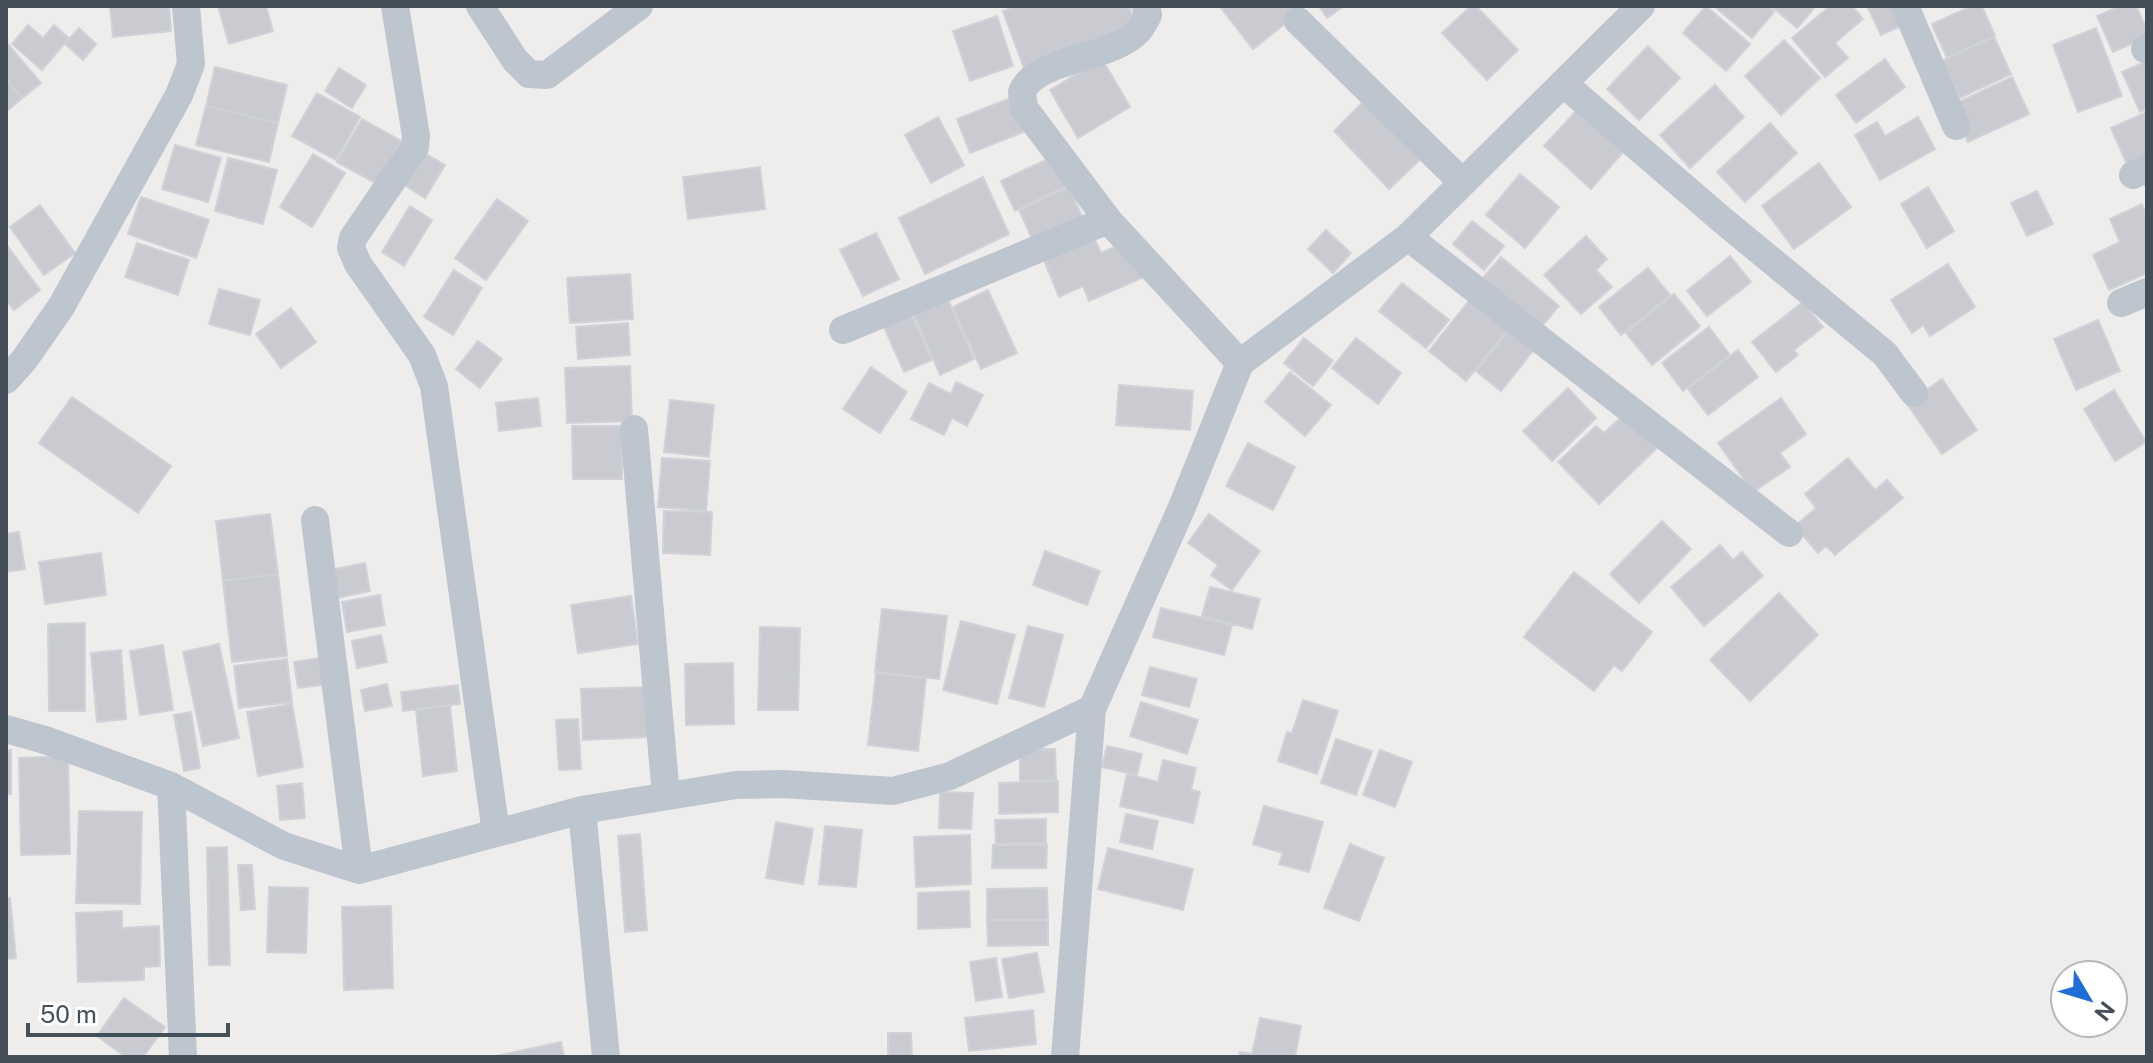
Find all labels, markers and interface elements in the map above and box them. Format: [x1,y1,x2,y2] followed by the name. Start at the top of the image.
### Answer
[2049,959,2129,1039] north arrow
[28,987,228,1037] scale bar
[2089,997,2120,1026] text: N
[40,1000,97,1028] text: 50 m

